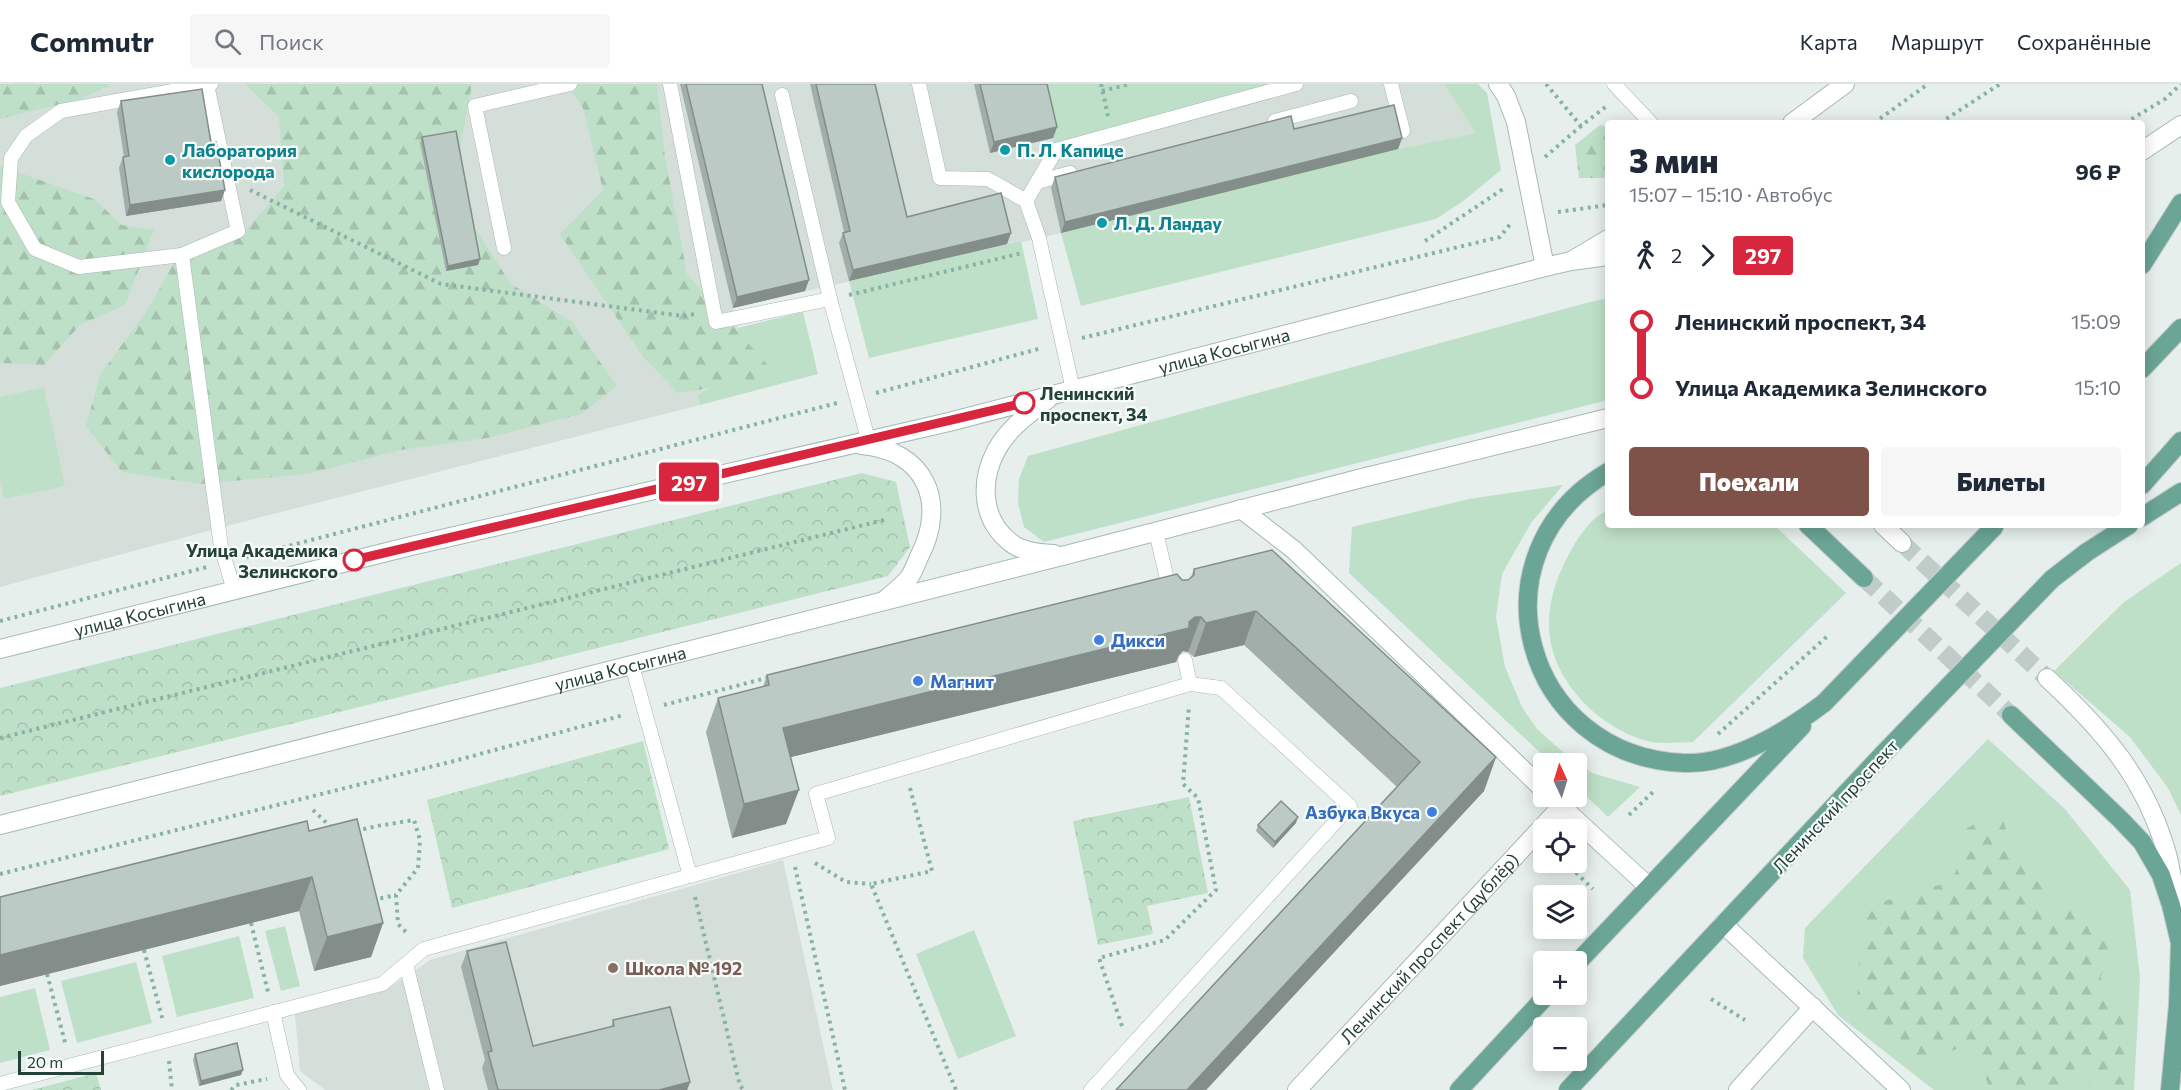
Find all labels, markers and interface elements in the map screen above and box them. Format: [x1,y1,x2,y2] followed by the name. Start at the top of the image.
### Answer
[190,14,610,68] search box
[30,24,154,58] text: Commutr
[211,25,244,58] icon: search
[259,28,324,55] text: Поиск
[1800,29,1858,54] text: Карта
[1891,29,1984,54] text: Маршрут
[2017,29,2151,54] text: Сохранённые
[182,139,297,182] place label: Лаборатория кислорода
[1017,139,1124,161] place label: П. Л. Капице
[1629,139,1718,180] text: 3 мин
[998,143,1012,157] marker: П. Л. Капице
[163,153,177,167] marker: Лаборатория кислорода
[2075,158,2121,185] text: 96 ₽
[1629,182,1833,206] text: 15:07 – 15:10 · Автобус
[1114,212,1222,234] place label: Л. Д. Ландау
[1095,216,1109,230] marker: Л. Д. Ландау
[1629,239,1662,272] icon: walk
[1691,239,1724,272] icon: forward
[1671,243,1682,267] text: 2
[1745,243,1781,268] text: 297
[1675,308,1926,335] text: Ленинский проспект, 34
[2071,309,2121,333] text: 15:09
[1156,323,1292,378] street label: улица Косыгина
[1675,374,1987,401] text: Улица Академика Зелинского
[2075,375,2121,399] text: 15:10
[1040,382,1148,425] place label: Ленинский проспект, 34
[1013,392,1035,414] marker: Ленинский проспект, 34
[1629,447,1869,516] button: Поехали
[1881,447,2121,516] button: Билеты
[654,462,724,502] line badge: 297
[671,470,707,495] text: 297
[186,539,338,582] place label: Улица Академика Зелинского
[343,549,365,571] marker: Улица Академика Зелинского
[72,587,208,641] street label: улица Косыгина
[1111,629,1165,651] place label: Дикси
[1092,633,1106,647] marker: Дикси
[552,641,688,695] street label: улица Косыгина
[930,670,994,692] place label: Магнит
[911,674,925,688] marker: Магнит
[1767,734,1903,877] street label: Ленинский проспект
[1533,753,1587,807] north arrow
[1533,753,1587,1071] map controls
[1305,801,1420,823] place label: Азбука Вкуса
[1425,805,1439,819] marker: Азбука Вкуса
[1533,819,1587,873] button: locate
[1335,848,1524,1048] street label: Ленинский проспект (дублёр)
[1533,885,1587,939] button: layers
[1533,951,1587,1005] button: +
[625,957,742,979] place label: Школа № 192
[606,961,620,975] marker: Школа № 192
[1533,1017,1587,1071] button: −
[18,1048,104,1076] scale bar
[27,1052,63,1071] text: 20 m

